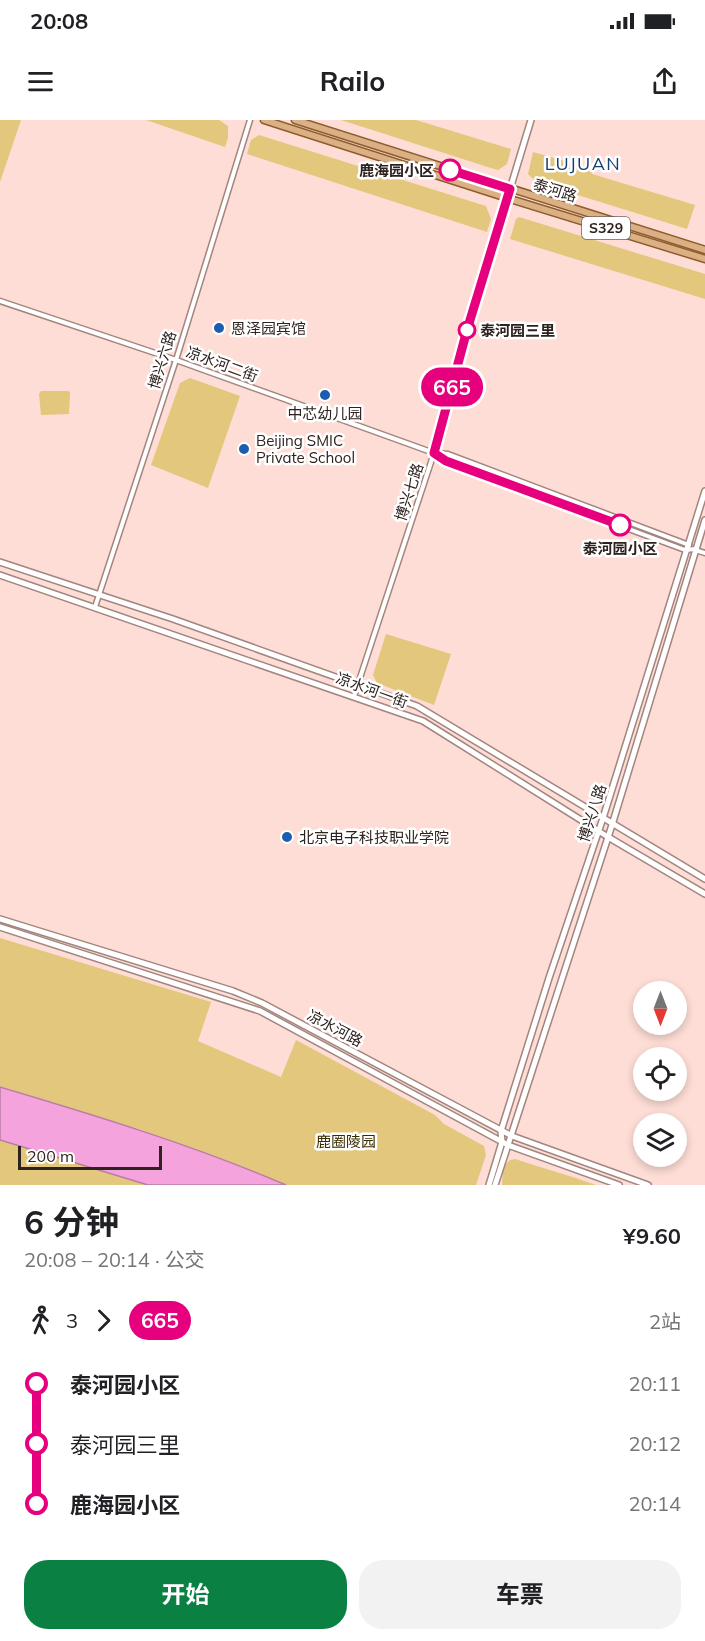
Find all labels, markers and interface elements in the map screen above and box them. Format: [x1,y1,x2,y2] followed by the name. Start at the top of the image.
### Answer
[30,7,88,35] text: 20:08
[320,64,385,98] text: Railo
[24,65,57,98] icon: menu
[648,65,681,98] icon: share
[545,152,621,175] district label: LUJUAN
[439,159,461,181] marker: 鹿海园小区
[359,161,434,180] place label: 鹿海园小区
[531,174,579,206] street label: 泰河路
[582,217,630,239] road number: S329
[231,319,306,338] place label: 恩泽园宾馆
[212,321,226,335] marker: 恩泽园宾馆
[458,321,476,339] marker: 泰河园三里
[480,321,555,340] place label: 泰河园三里
[144,329,180,391] street label: 博兴六路
[184,342,260,386] street label: 凉水河二街
[418,368,486,406] line badge: 665
[433,374,471,400] text: 665
[318,388,332,402] marker: 中芯幼儿园
[287,404,363,423] place label: 中芯幼儿园
[256,431,355,467] place label: Beijing SMIC Private School
[237,442,251,456] marker: Beijing SMIC Private School
[391,461,427,523] street label: 博兴七路
[609,514,631,536] marker: 泰河园小区
[582,539,658,558] place label: 泰河园小区
[334,668,410,712] street label: 凉水河一街
[574,782,610,844] street label: 博兴八路
[299,828,449,847] place label: 北京电子科技职业学院
[280,830,294,844] marker: 北京电子科技职业学院
[633,981,687,1035] north arrow
[633,981,687,1167] map controls
[304,1006,366,1050] street label: 凉水河路
[633,1047,687,1101] button: locate
[633,1113,687,1167] button: layers
[316,1132,376,1151] park label: 鹿圈陵园
[18,1143,162,1170] scale bar
[27,1146,74,1166] text: 200 m
[24,1201,119,1242] text: 6 分钟
[623,1222,681,1250] text: ¥9.60
[24,1247,205,1272] text: 20:08 – 20:14 · 公交
[24,1304,57,1337] icon: walk
[87,1304,120,1337] icon: forward
[141,1307,179,1333] text: 665
[66,1308,78,1333] text: 3
[649,1309,681,1334] text: 2站
[70,1371,180,1399] text: 泰河园小区
[628,1371,681,1396] text: 20:11
[70,1431,180,1459] text: 泰河园三里
[628,1431,681,1456] text: 20:12
[70,1491,180,1519] text: 鹿海园小区
[628,1491,681,1516] text: 20:14
[24,1560,347,1629] button: 开始
[359,1560,681,1629] button: 车票

